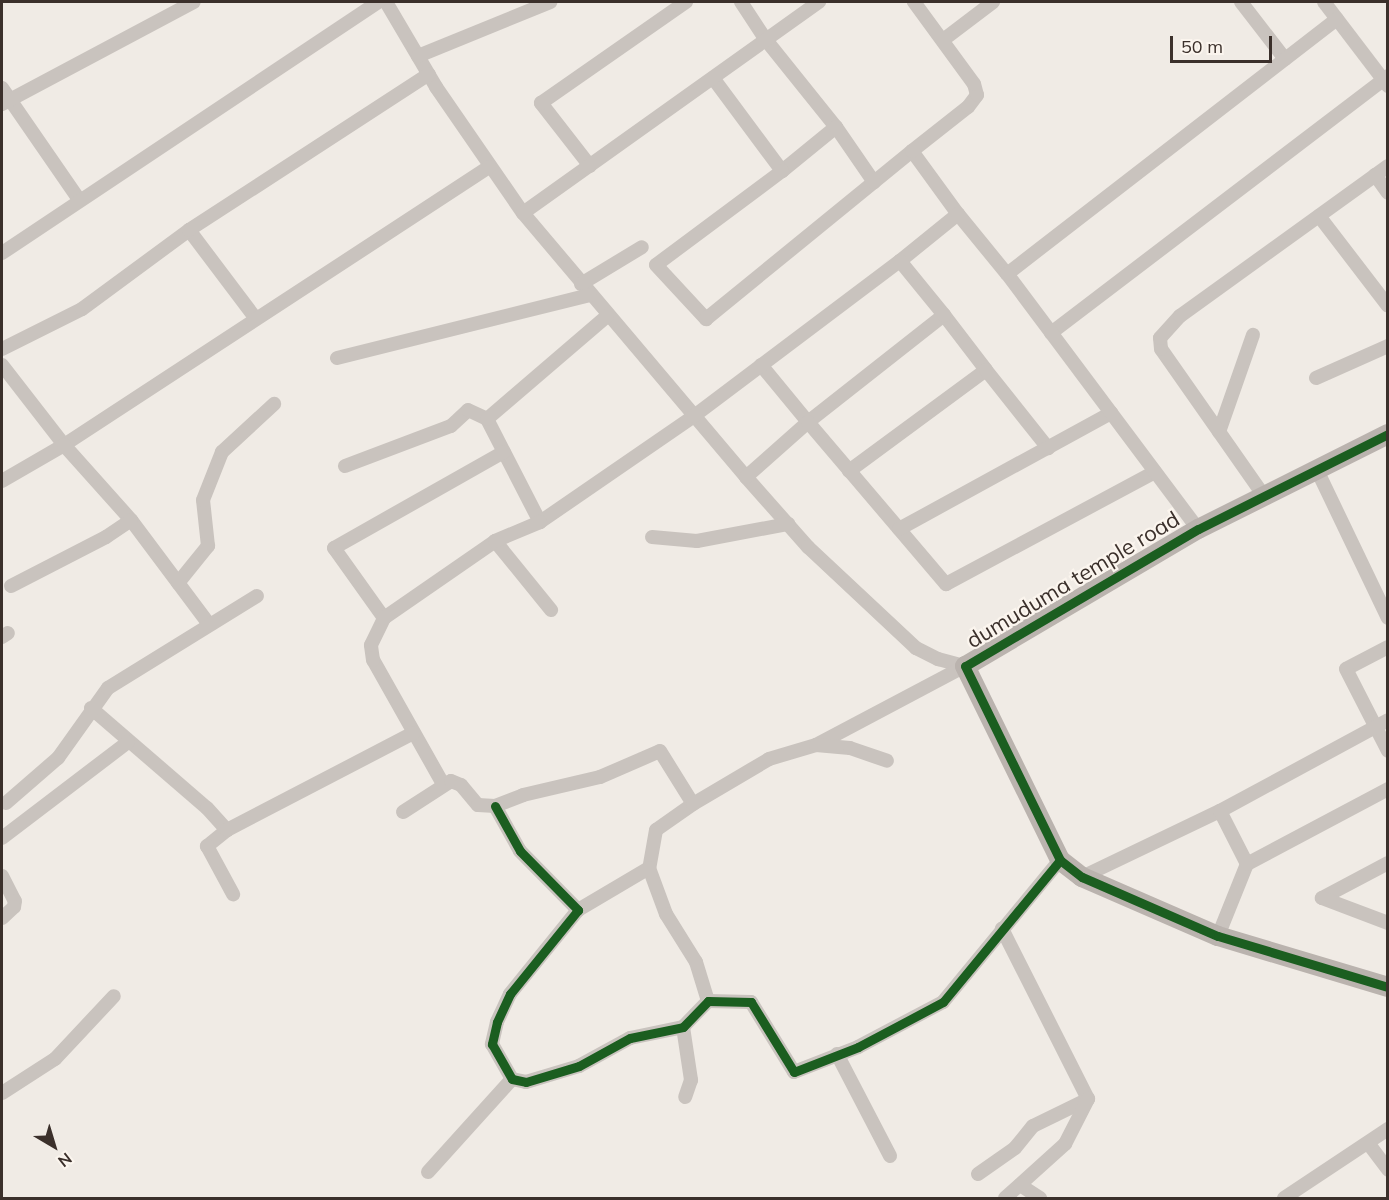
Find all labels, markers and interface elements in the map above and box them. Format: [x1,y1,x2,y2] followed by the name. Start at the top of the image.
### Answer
[1173,24,1275,62] scale bar
[1181,35,1223,58] text: 50 m
[962,506,1184,654] street label: dumuduma temple road
[24,1116,84,1176] north arrow
[54,1149,76,1172] text: N

